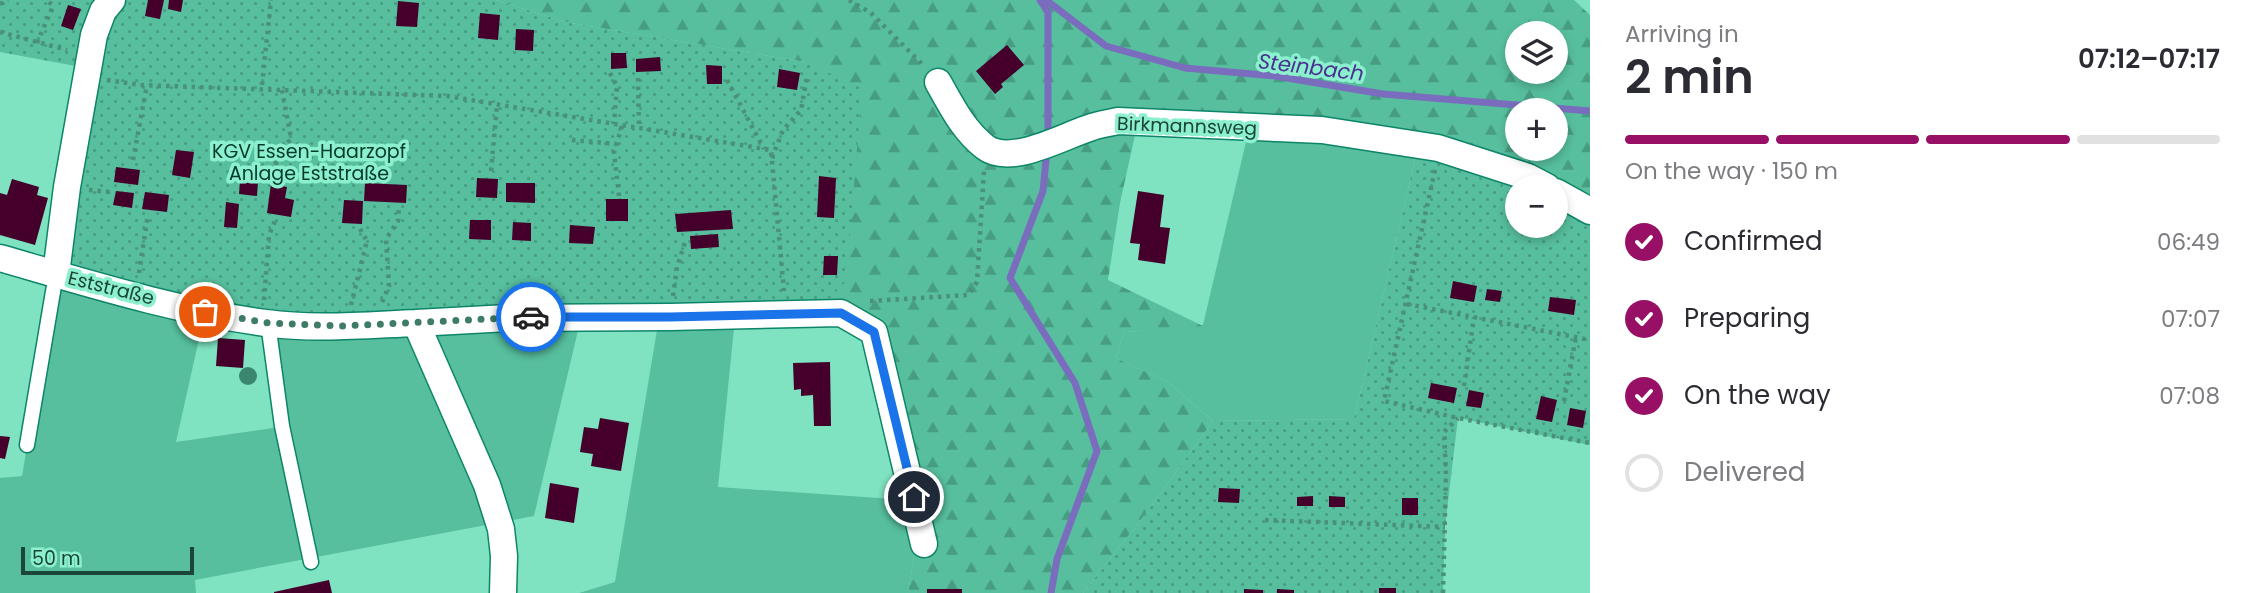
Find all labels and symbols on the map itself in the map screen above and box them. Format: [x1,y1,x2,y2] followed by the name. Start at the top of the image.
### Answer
[1257,46,1365,88] water label: Steinbach
[1117,110,1257,142] street label: Birkmannsweg
[212,138,406,187] park label: KGV Essen-Haarzopf Anlage Eststraße
[65,264,157,312] street label: Eststraße
[175,282,235,342] pin
[496,282,566,352] courier
[884,467,944,527] pin
[21,544,194,576] scale bar

